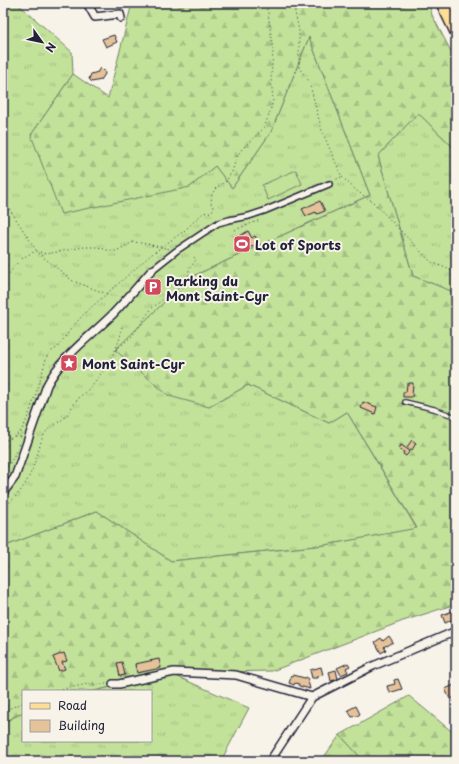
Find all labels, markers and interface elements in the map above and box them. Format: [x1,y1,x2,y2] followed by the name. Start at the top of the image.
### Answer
[22,22,62,62] north arrow
[41,39,60,56] text: N
[232,234,252,254] sports icon: Lot of Sports
[255,235,341,254] place label: Lot of Sports
[166,271,269,305] place label: Parking du Mont Saint-Cyr
[143,277,163,297] parking icon: Parking du Mont Saint-Cyr
[59,353,79,373] place icon: Mont Saint-Cyr
[82,354,185,373] place label: Mont Saint-Cyr
[22,690,152,742] legend
[58,696,87,714] text: Road
[58,716,105,734] text: Building

